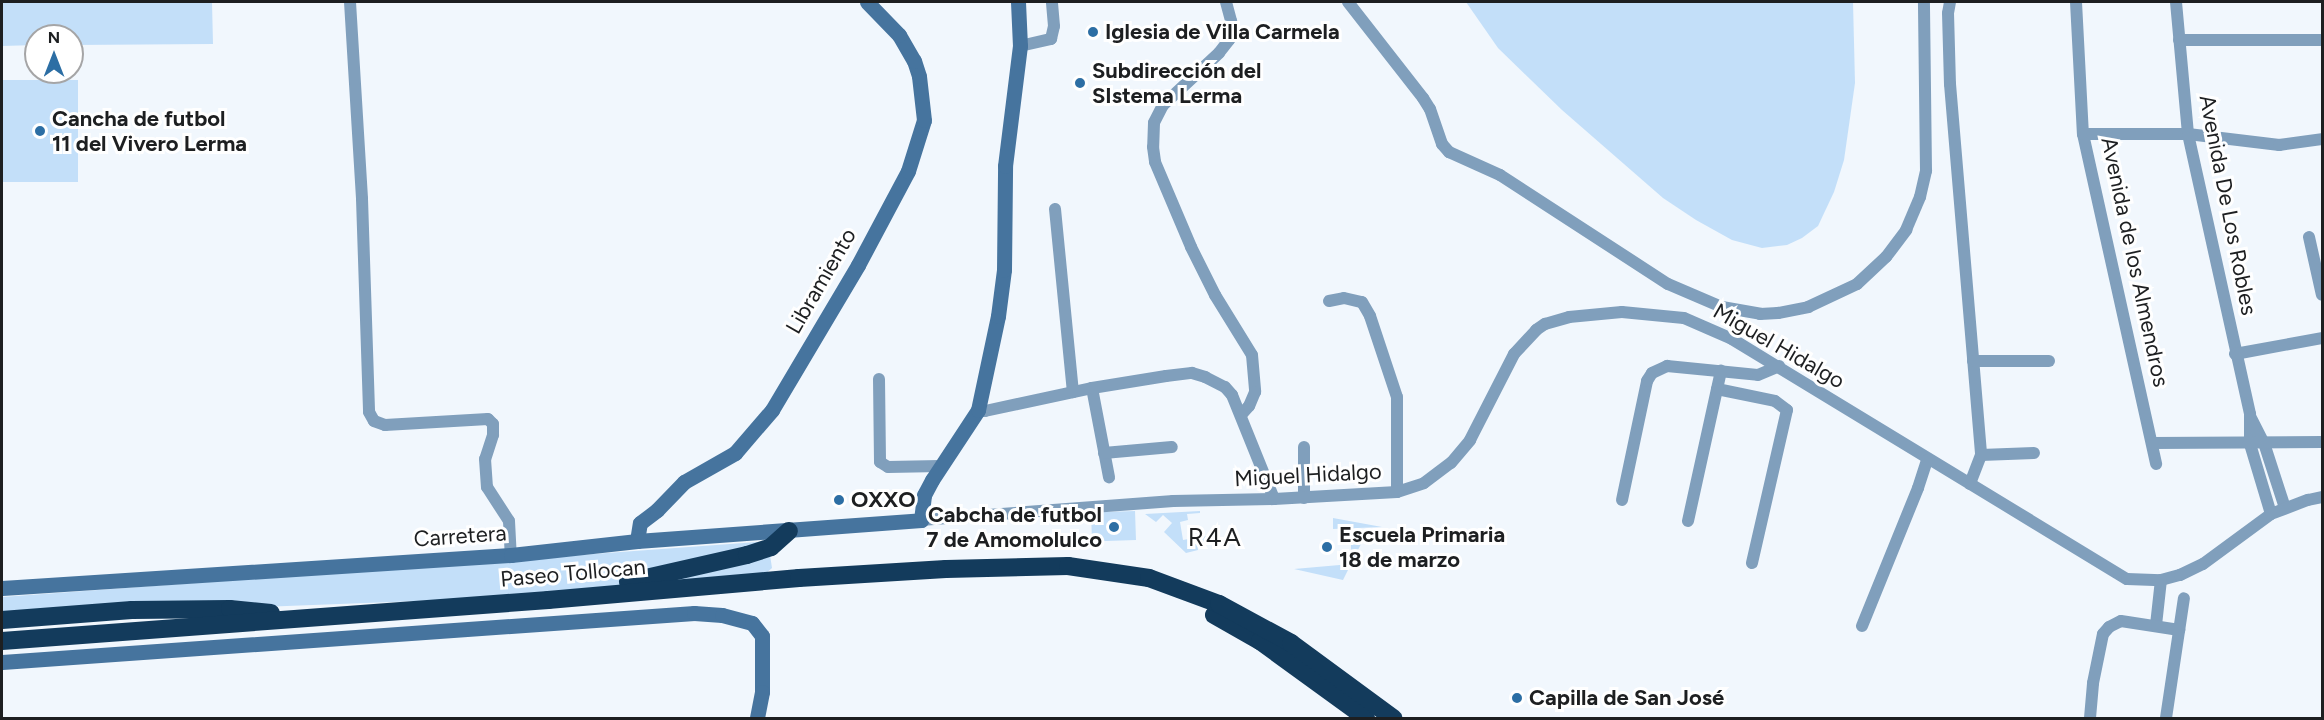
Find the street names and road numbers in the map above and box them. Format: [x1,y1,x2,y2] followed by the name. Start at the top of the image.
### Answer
[2194,93,2262,317] street label: Avenida De Los Robles
[2096,135,2174,389] street label: Avenida de los Almendros
[780,224,862,338] street label: Libramiento
[1709,298,1849,394] street label: Miguel Hidalgo
[1234,458,1382,492] street label: Miguel Hidalgo
[413,520,507,552] street label: Carretera
[499,554,647,592] street label: Paseo Tollocan

